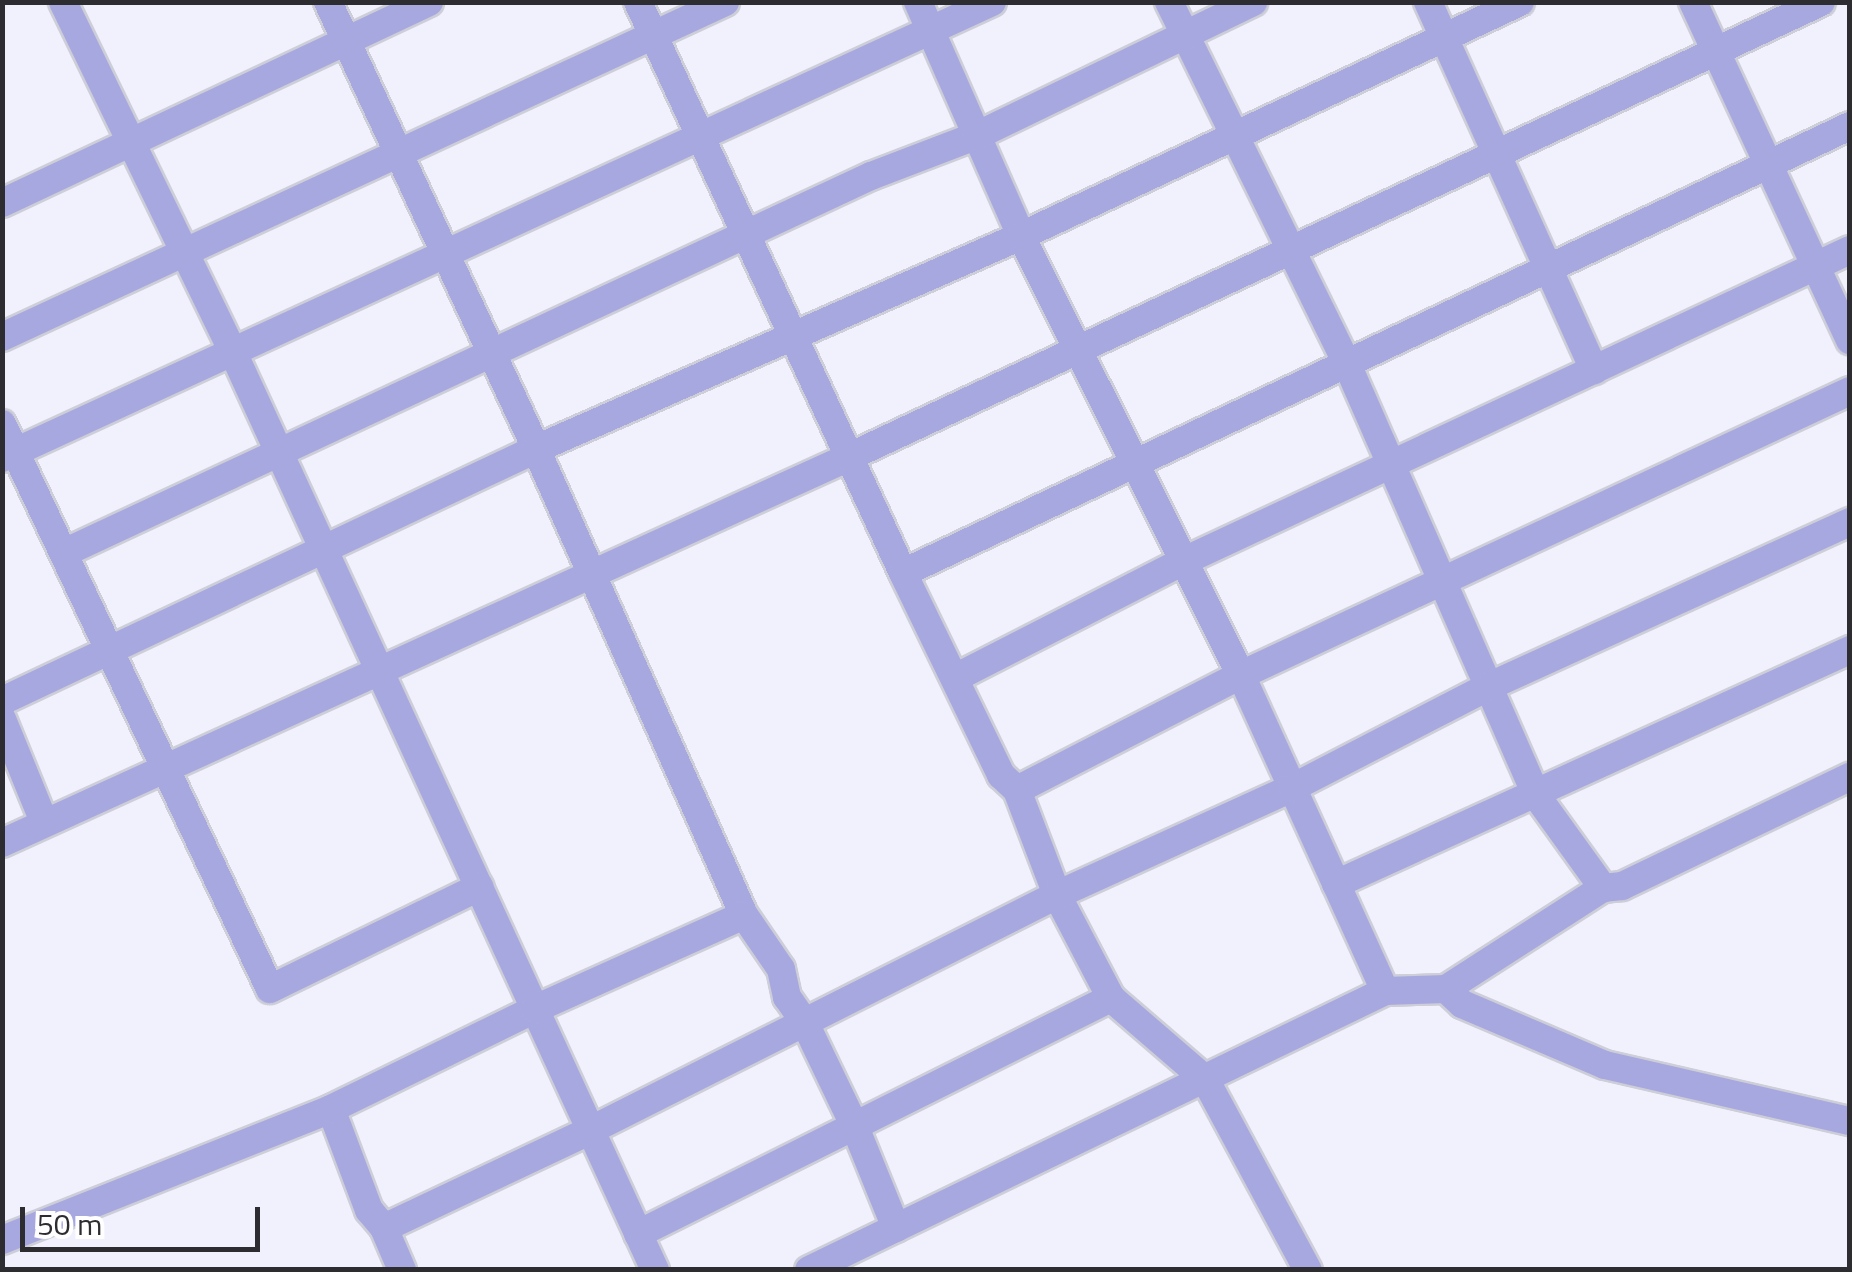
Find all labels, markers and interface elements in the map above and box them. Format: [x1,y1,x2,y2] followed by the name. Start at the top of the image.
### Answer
[25,1187,265,1249] scale bar
[37,1201,102,1247] text: 50 m

